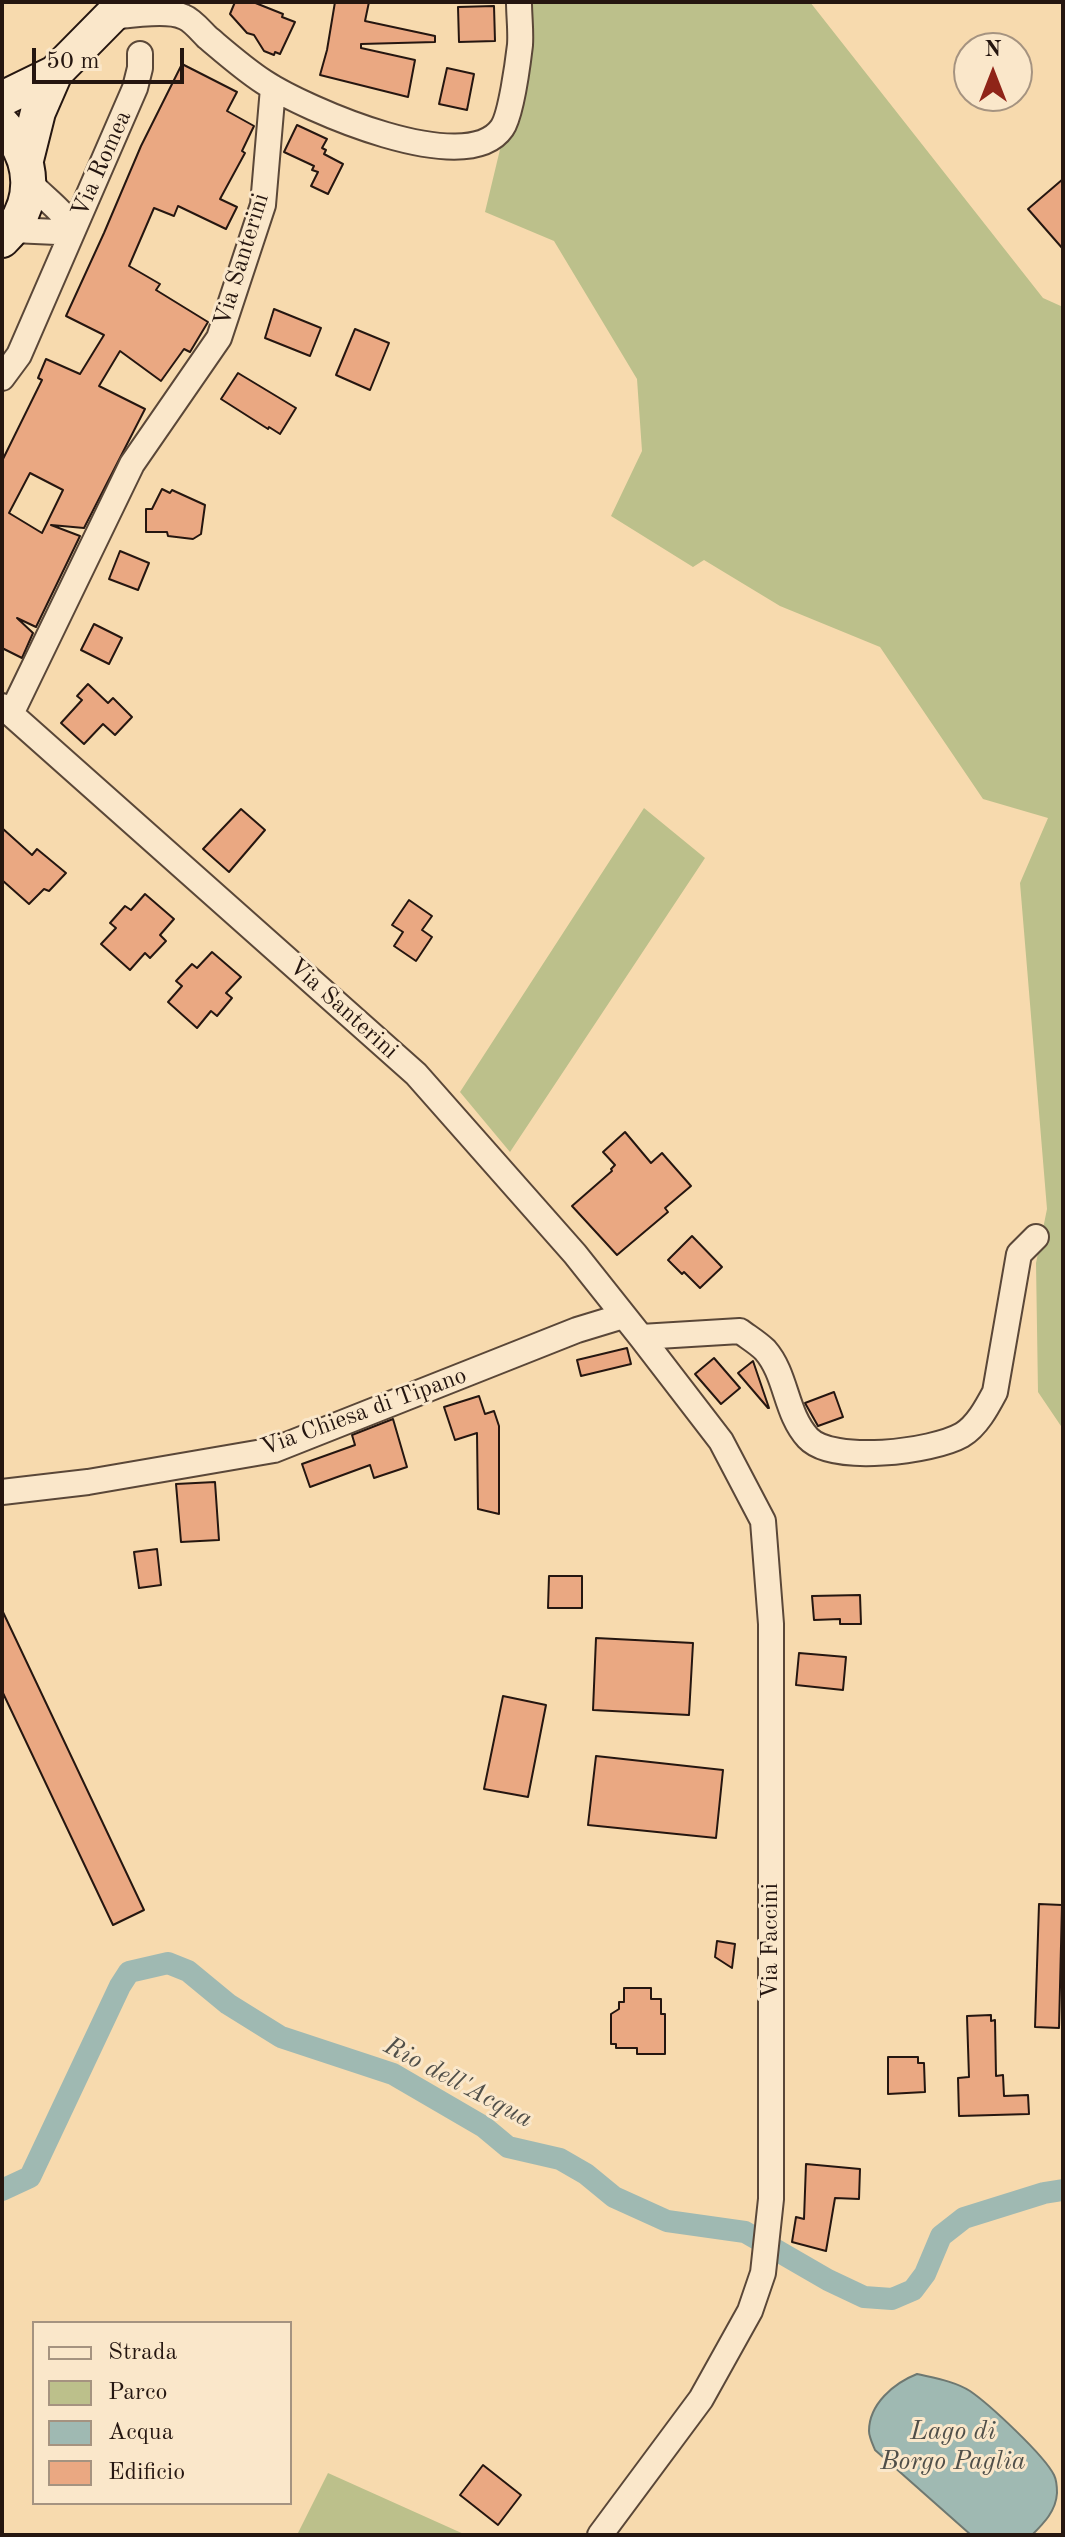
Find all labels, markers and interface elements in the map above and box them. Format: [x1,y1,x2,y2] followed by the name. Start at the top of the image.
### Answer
[36,32,188,82] scale bar
[953,32,1033,112] north arrow
[985,39,1001,61] text: N
[46,50,100,74] text: 50 m
[66,106,138,222] street label: Via Romea
[208,190,276,330] street label: Via Santerini
[282,952,404,1066] street label: Via Santerini
[257,1361,471,1463] street label: Via Chiesa di Tipano
[757,1883,785,1999] street label: Via Faccini
[378,2031,538,2135] water label: Rio dell'Acqua
[32,2321,292,2505] legend
[108,2341,177,2365] text: Strada
[108,2381,167,2405] text: Parco
[880,2416,1026,2478] water label: Lago di Borgo Paglia
[108,2421,174,2445] text: Acqua
[108,2461,185,2485] text: Edificio

